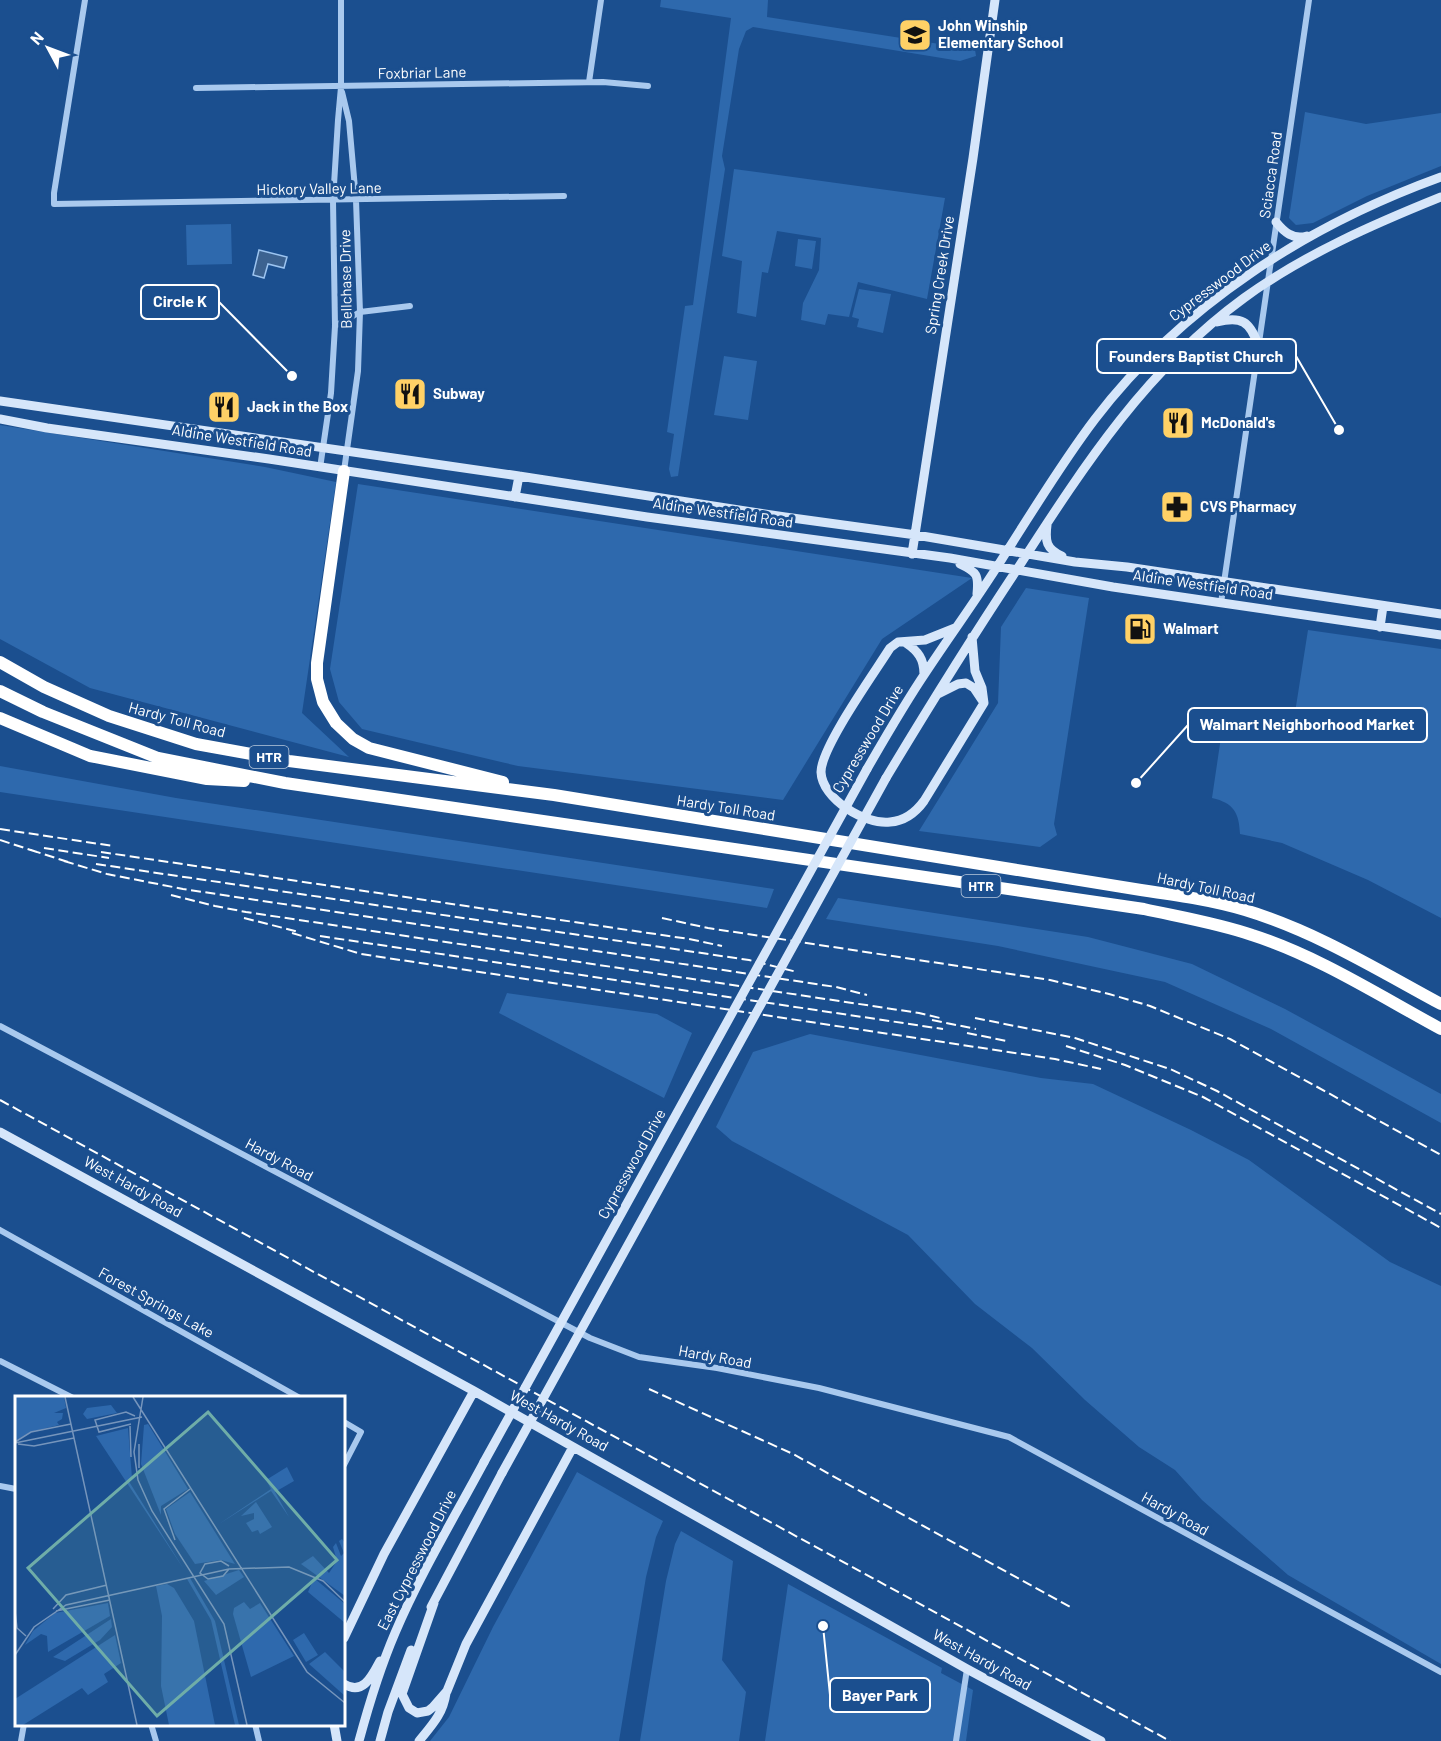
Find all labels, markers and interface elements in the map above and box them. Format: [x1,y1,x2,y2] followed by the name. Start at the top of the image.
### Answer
[938,16,1063,51] place label: John Winship Elementary School
[897,17,933,53] school or university icon: John Winship Elementary School
[18,18,78,78] north arrow
[26,28,47,48] text: N
[377,62,467,82] street label: Foxbriar Lane
[1255,130,1285,219] street label: Sciacca Road
[256,178,382,198] street label: Hickory Valley Lane
[921,214,957,335] street label: Spring Creek Drive
[335,229,355,329] street label: Bellchase Drive
[1165,236,1274,324] street label: Cypresswood Drive
[141,285,219,319] callout: Circle K
[153,291,207,310] text: Circle K
[1097,339,1296,373] callout: Founders Baptist Church
[1109,346,1283,365] text: Founders Baptist Church
[392,376,428,412] restaurant icon: Subway
[433,384,485,402] place label: Subway
[206,389,242,425] restaurant icon: Jack in the Box
[247,397,348,415] place label: Jack in the Box
[1160,405,1196,441] restaurant icon: McDonald's
[1201,413,1276,431] place label: McDonald's
[171,420,313,460] street label: Aldine Westfield Road
[1159,489,1195,525] pharmacy icon: CVS Pharmacy
[652,493,794,531] street label: Aldine Westfield Road
[1200,497,1297,515] place label: CVS Pharmacy
[1132,565,1274,603] street label: Aldine Westfield Road
[1122,611,1158,647] fuel station icon: Walmart
[1163,619,1219,637] place label: Walmart
[828,681,906,796] street label: Cypresswood Drive
[127,697,228,741] street label: Hardy Toll Road
[1188,708,1427,742] callout: Walmart Neighborhood Market
[1199,714,1415,733] text: Walmart Neighborhood Market
[250,746,288,768] road number: HTR
[676,790,777,824] street label: Hardy Toll Road
[1156,868,1257,906] street label: Hardy Toll Road
[962,875,1000,897] road number: HTR
[593,1105,669,1222] street label: Cypresswood Drive
[243,1134,316,1184] street label: Hardy Road
[81,1152,186,1221] street label: West Hardy Road
[96,1263,217,1341] street label: Forest Springs Lake
[677,1341,753,1371] street label: Hardy Road
[507,1386,612,1455] street label: West Hardy Road
[15,1396,345,1726] inset map
[373,1486,459,1633] street label: East Cypresswood Drive
[1139,1487,1212,1539] street label: Hardy Road
[930,1625,1035,1694] street label: West Hardy Road
[830,1678,930,1712] callout: Bayer Park
[842,1685,919,1704] text: Bayer Park

